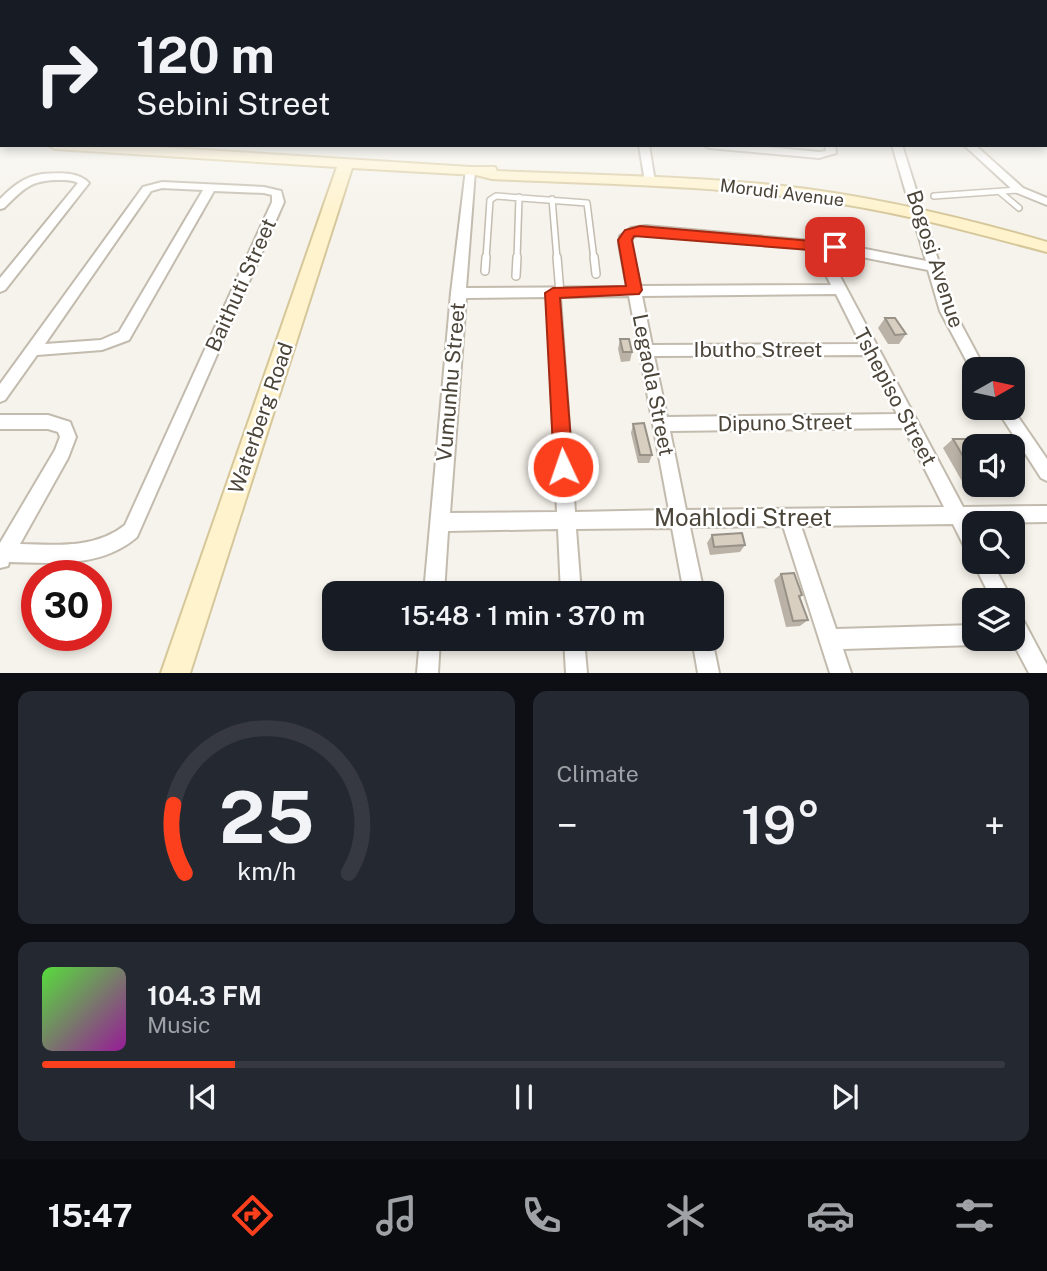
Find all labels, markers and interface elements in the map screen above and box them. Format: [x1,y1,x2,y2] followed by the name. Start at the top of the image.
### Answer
[136,26,275,84] text: 120 m
[21,28,112,119] icon: right
[136,85,330,122] text: Sebini Street
[719,174,845,211] street label: Morudi Avenue
[901,187,970,331] street label: Bogosi Avenue
[200,214,281,355] street label: Baithuti Street
[805,217,865,277] pin
[816,228,854,266] icon: arrive
[431,301,470,463] street label: Vumunhu Street
[627,312,680,458] street label: Legaola Street
[849,324,942,470] street label: Tshepiso Street
[693,337,823,362] street label: Ibutho Street
[223,339,298,497] street label: Waterberg Road
[962,357,1026,420] north arrow
[962,357,1025,651] map controls
[717,409,853,436] street label: Dipuno Street
[526,430,600,504] position arrow
[962,434,1025,497] button: sound
[654,503,832,531] street label: Moahlodi Street
[962,511,1025,574] button: search
[21,560,112,651] speed limit sign: 30
[962,588,1025,651] button: layers
[401,600,645,631] text: 15:48 · 1 min · 370 m
[557,760,639,787] text: Climate
[219,775,314,860] text: 25
[741,795,821,856] text: 19°
[557,803,578,848] text: −
[984,803,1005,848] text: +
[237,856,296,886] text: km/h
[147,980,262,1011] text: 104.3 FM
[147,1011,211,1038] text: Music
[184,1078,222,1116] icon: previous
[505,1078,543,1116] icon: pause
[826,1078,864,1116] icon: next
[228,1191,277,1240] icon: directions
[372,1191,421,1240] icon: music
[517,1191,566,1240] icon: phone
[661,1191,710,1240] icon: climate
[806,1191,855,1240] icon: car
[950,1191,999,1240] icon: filters
[48,1197,133,1234] text: 15:47

